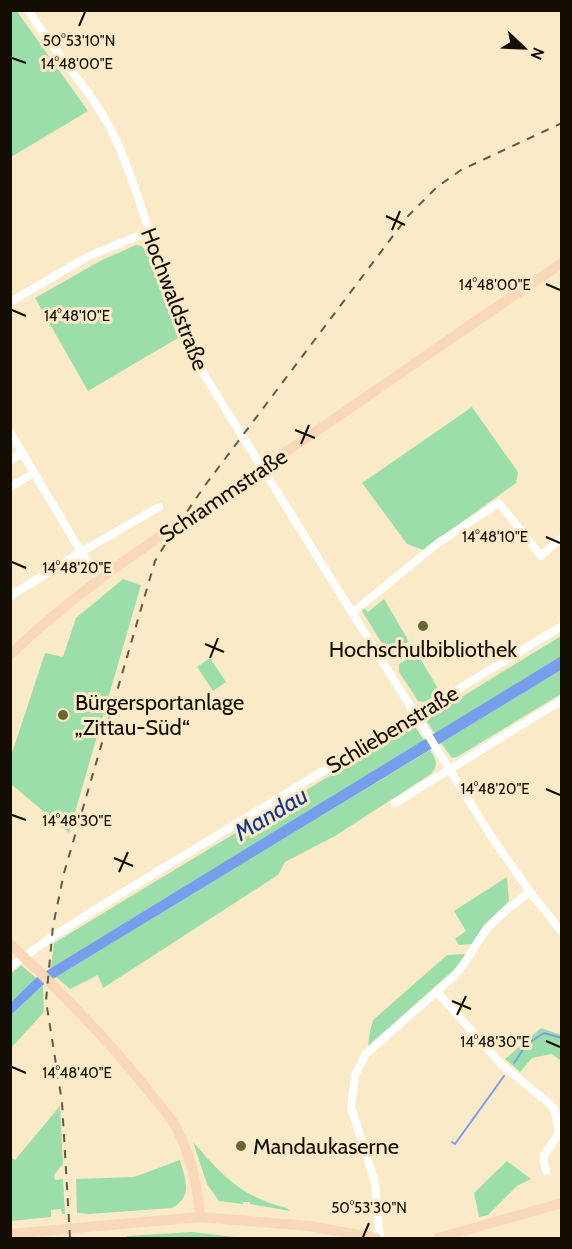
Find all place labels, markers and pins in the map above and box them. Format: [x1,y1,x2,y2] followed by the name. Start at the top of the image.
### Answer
[416,619,430,633] marker: Hochschulbibliothek
[329,636,517,663] place label: Hochschulbibliothek
[75,689,244,741] place label: Bürgersportanlage „Zittau-Süd“
[56,708,70,722] marker: Bürgersportanlage „Zittau-Süd“
[253,1133,399,1160] place label: Mandaukaserne
[234,1139,248,1153] marker: Mandaukaserne

